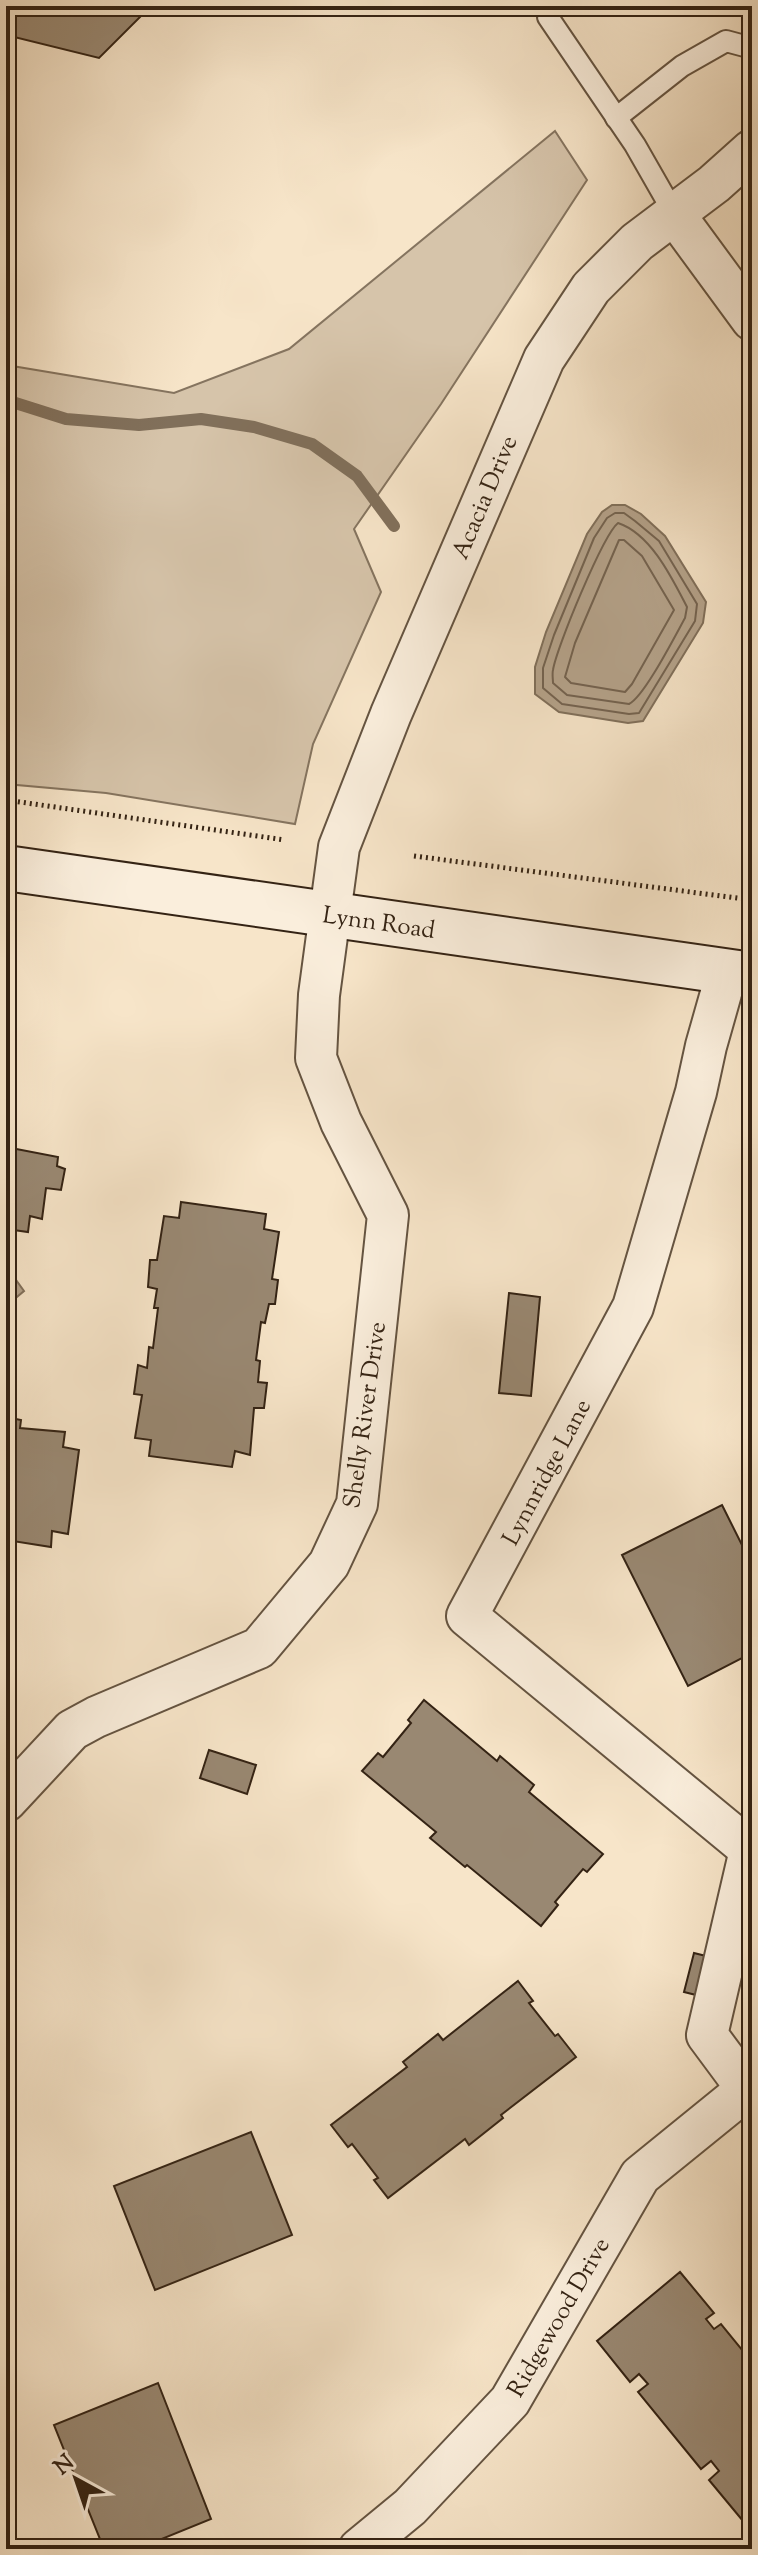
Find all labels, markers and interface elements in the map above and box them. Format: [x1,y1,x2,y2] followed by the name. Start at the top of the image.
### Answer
[445,431,527,565] street label: Acacia Drive
[320,899,438,949] street label: Lynn Road
[336,1320,396,1511] street label: Shelly River Drive
[495,1394,601,1552] street label: Lynnridge Lane
[500,2232,619,2404] street label: Ridgewood Drive
[36,2439,116,2519] north arrow
[48,2448,82,2484] text: N

